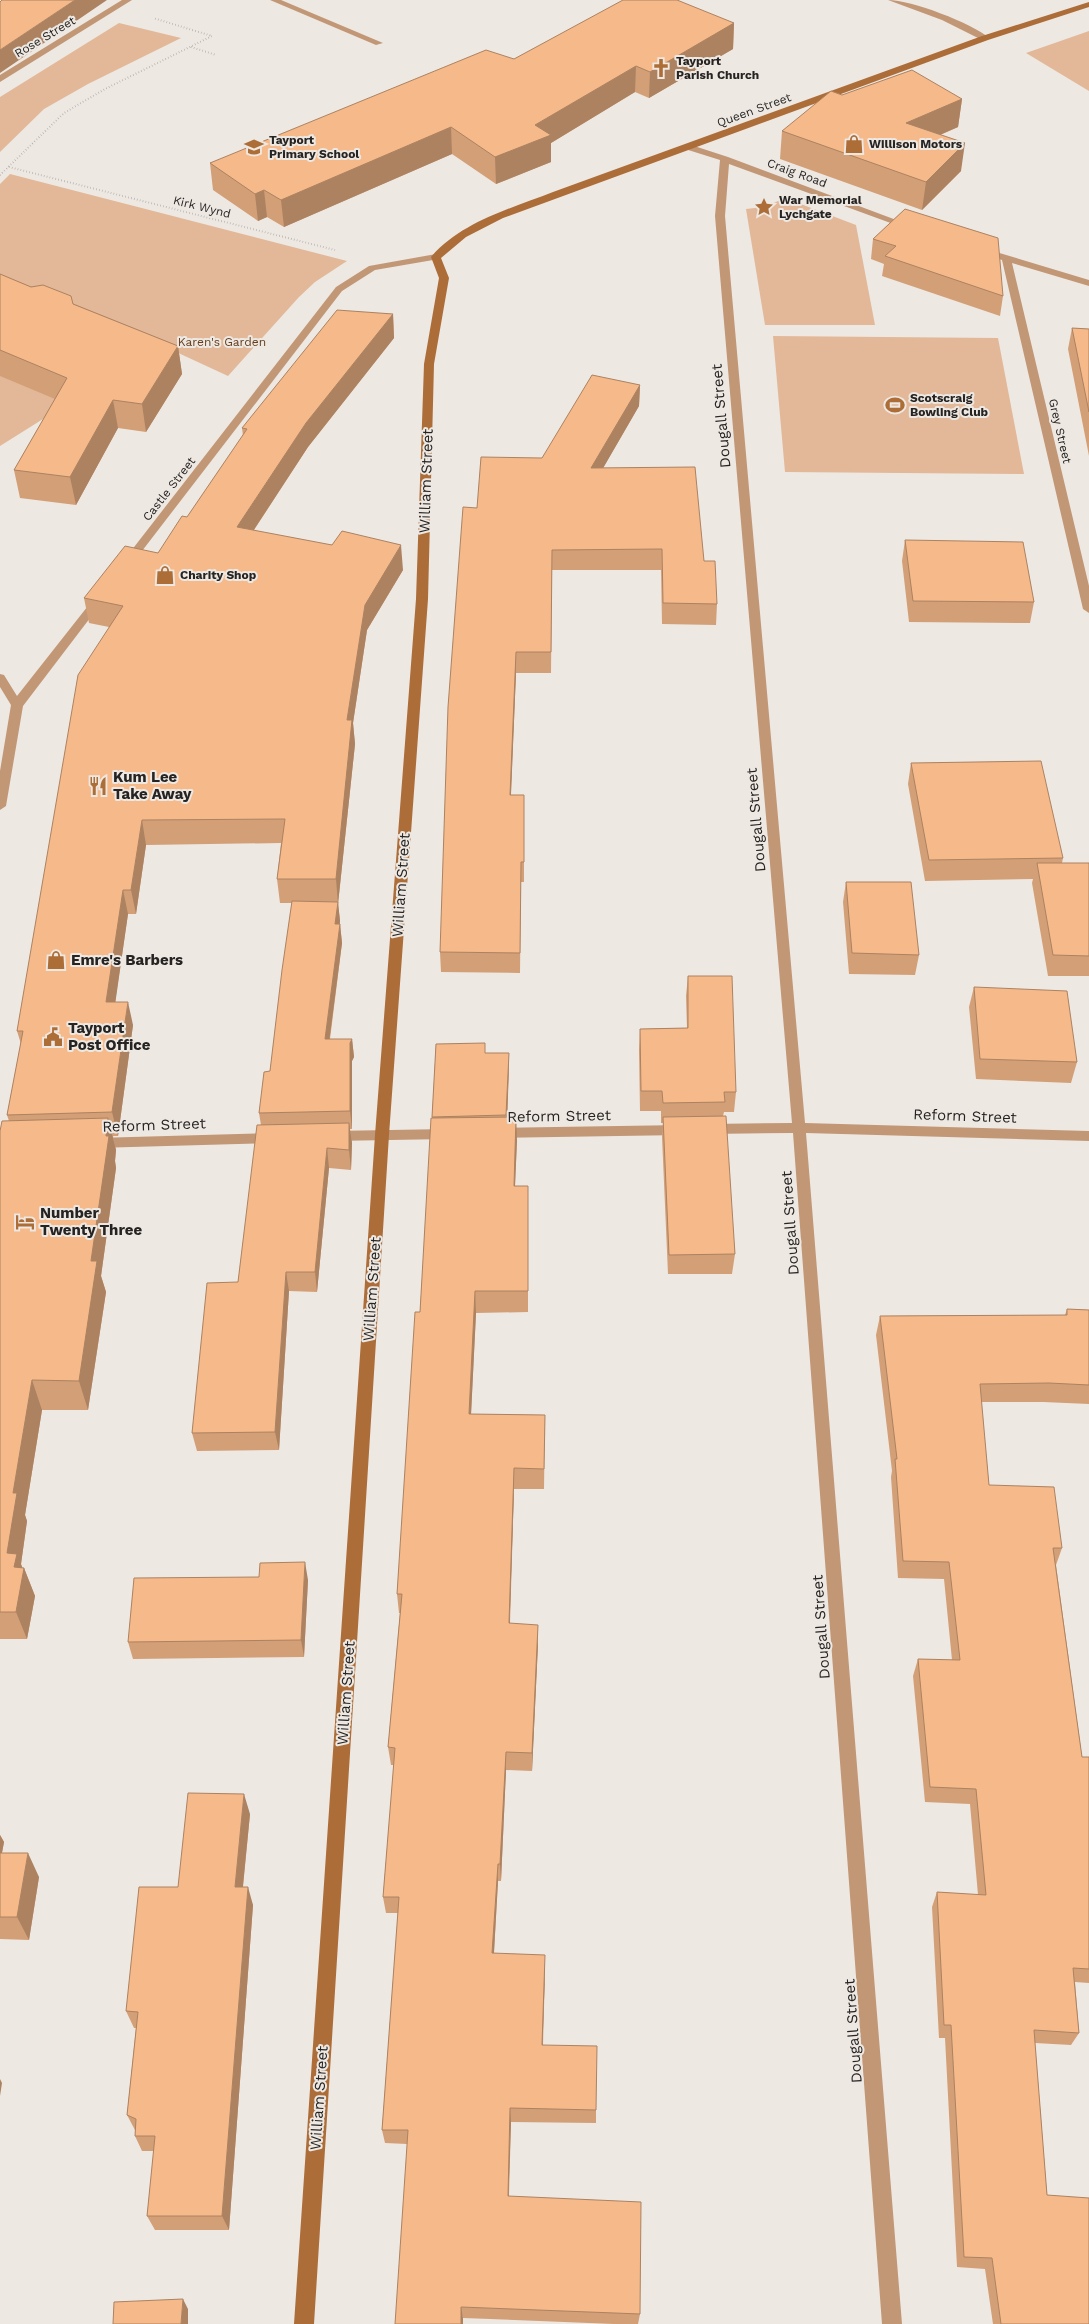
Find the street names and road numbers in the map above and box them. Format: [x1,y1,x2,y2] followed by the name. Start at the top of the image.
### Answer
[12,13,78,61] street label: Rose Street
[715,90,793,130] street label: Queen Street
[765,156,829,190] street label: Craig Road
[172,193,232,221] street label: Kirk Wynd
[707,362,735,469] street label: Dougall Street
[1046,397,1074,465] street label: Grey Street
[415,428,437,534] street label: William Street
[140,454,198,524] street label: Castle Street
[742,766,770,873] street label: Dougall Street
[388,831,414,938] street label: William Street
[913,1105,1018,1127] street label: Reform Street
[507,1106,612,1126] street label: Reform Street
[102,1114,207,1136] street label: Reform Street
[777,1170,803,1276] street label: Dougall Street
[359,1235,385,1342] street label: William Street
[808,1574,834,1680] street label: Dougall Street
[333,1639,359,1746] street label: William Street
[840,1978,866,2084] street label: Dougall Street
[306,2044,332,2151] street label: William Street

